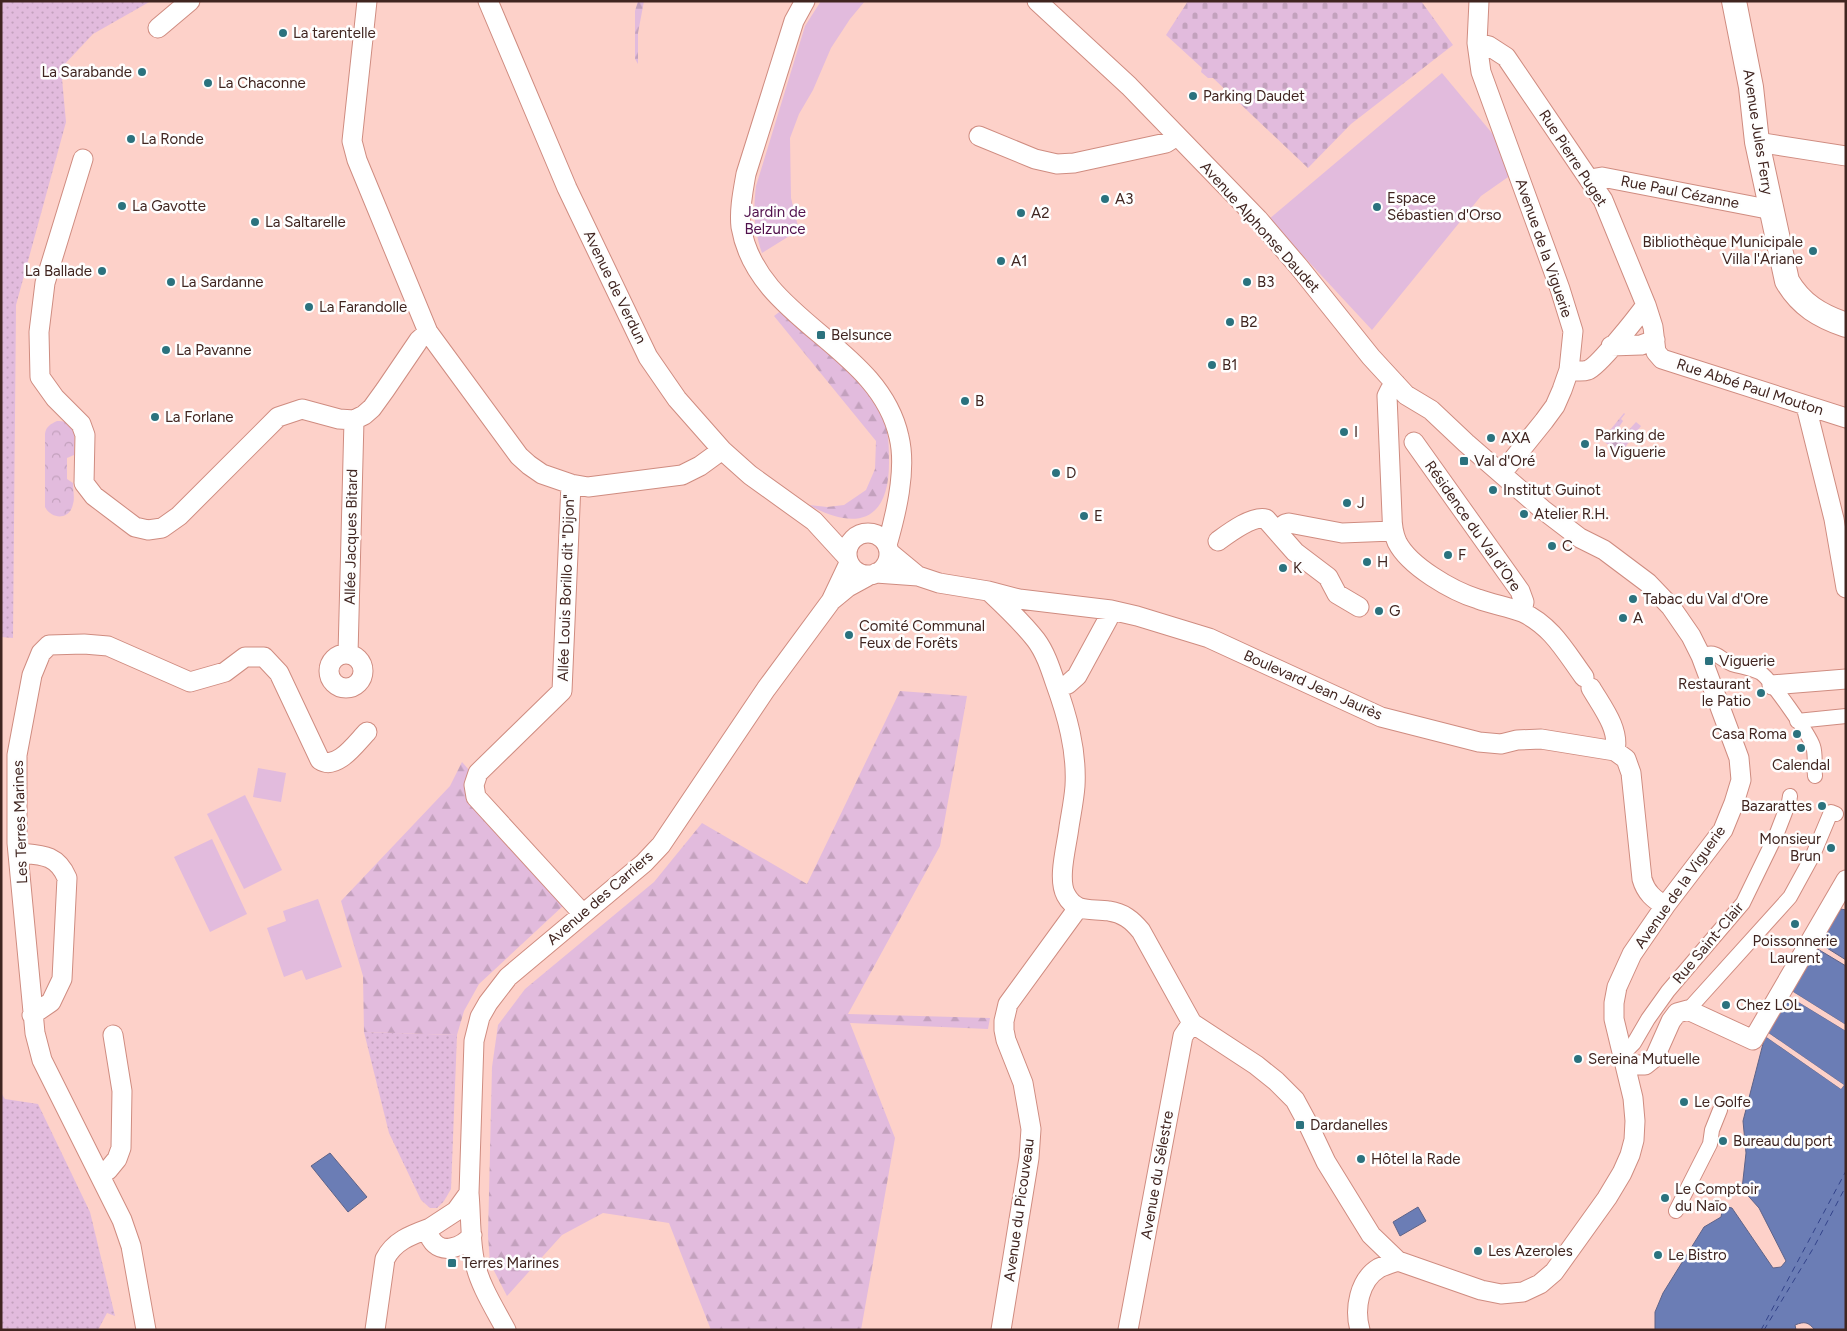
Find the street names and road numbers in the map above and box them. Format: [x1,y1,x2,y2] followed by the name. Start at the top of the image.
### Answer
[1739,68,1777,196] street label: Avenue Jules Ferry
[1535,106,1611,210] street label: Rue Pierre Puget
[1196,158,1324,296] street label: Avenue Alphonse Daudet
[1619,172,1741,212] street label: Rue Paul Cézanne
[1512,176,1576,320] street label: Avenue de la Viguerie
[580,227,650,347] street label: Avenue de Verdun
[1674,355,1826,419] street label: Rue Abbé Paul Mouton
[1421,457,1525,595] street label: Résidence du Val d'Ore
[341,469,361,605] street label: Allée Jacques Bitard
[554,494,578,682] street label: Allée Louis Borillo dit "Dijon"
[1241,646,1385,724] street label: Boulevard Jean Jaurès
[9,760,31,884] street label: Les Terres Marines
[1631,822,1729,952] street label: Avenue de la Viguerie
[543,847,657,949] street label: Avenue des Carriers
[1669,899,1747,987] street label: Rue Saint-Clair
[1137,1109,1177,1241] street label: Avenue du Sélestre
[1000,1137,1038,1283] street label: Avenue du Picouveau

